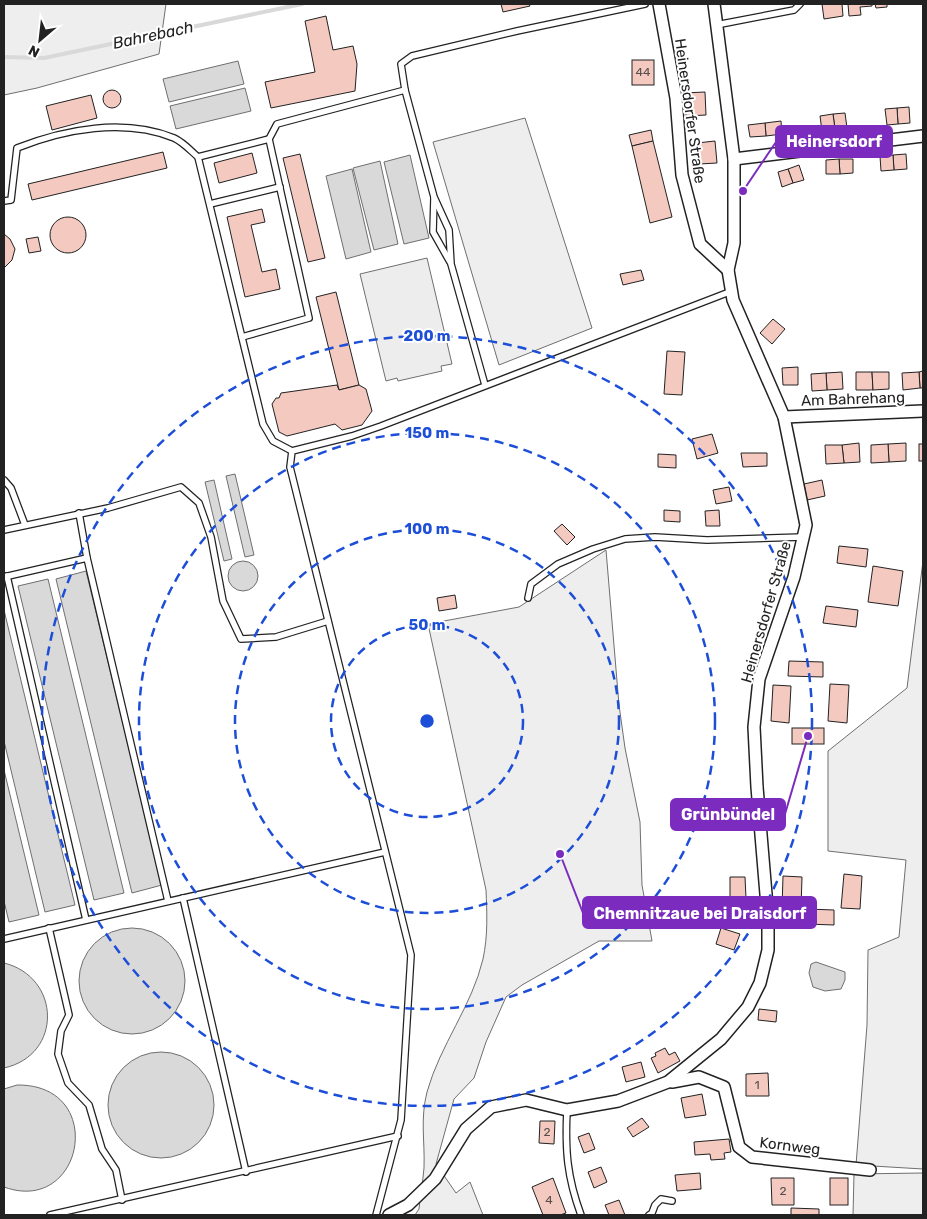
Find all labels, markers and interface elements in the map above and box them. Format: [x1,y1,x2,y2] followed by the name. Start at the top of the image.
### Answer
[15,15,65,65] north arrow
[111,17,195,53] water label: Bahrebach
[671,37,709,185] street label: Heinersdorfer Straße
[26,41,43,61] text: N
[636,65,651,79] house number: 44
[776,126,892,157] callout: Heinersdorf
[786,132,883,151] text: Heinersdorf
[403,327,451,345] text: 200 m
[801,388,905,410] street label: Am Bahrehang
[405,424,449,442] text: 150 m
[405,520,449,538] text: 100 m
[737,539,795,685] street label: Heinersdorfer Straße
[409,616,445,634] text: 50 m
[418,712,436,730] centre of rings
[671,799,785,830] callout: Grünbündel
[681,805,775,824] text: Grünbündel
[583,897,816,928] callout: Chemnitzaue bei Draisdorf
[594,904,807,923] text: Chemnitzaue bei Draisdorf
[754,1078,760,1092] house number: 1
[543,1125,551,1139] house number: 2
[759,1133,821,1159] street label: Kornweg
[779,1184,787,1198] house number: 2
[545,1193,553,1207] house number: 4

